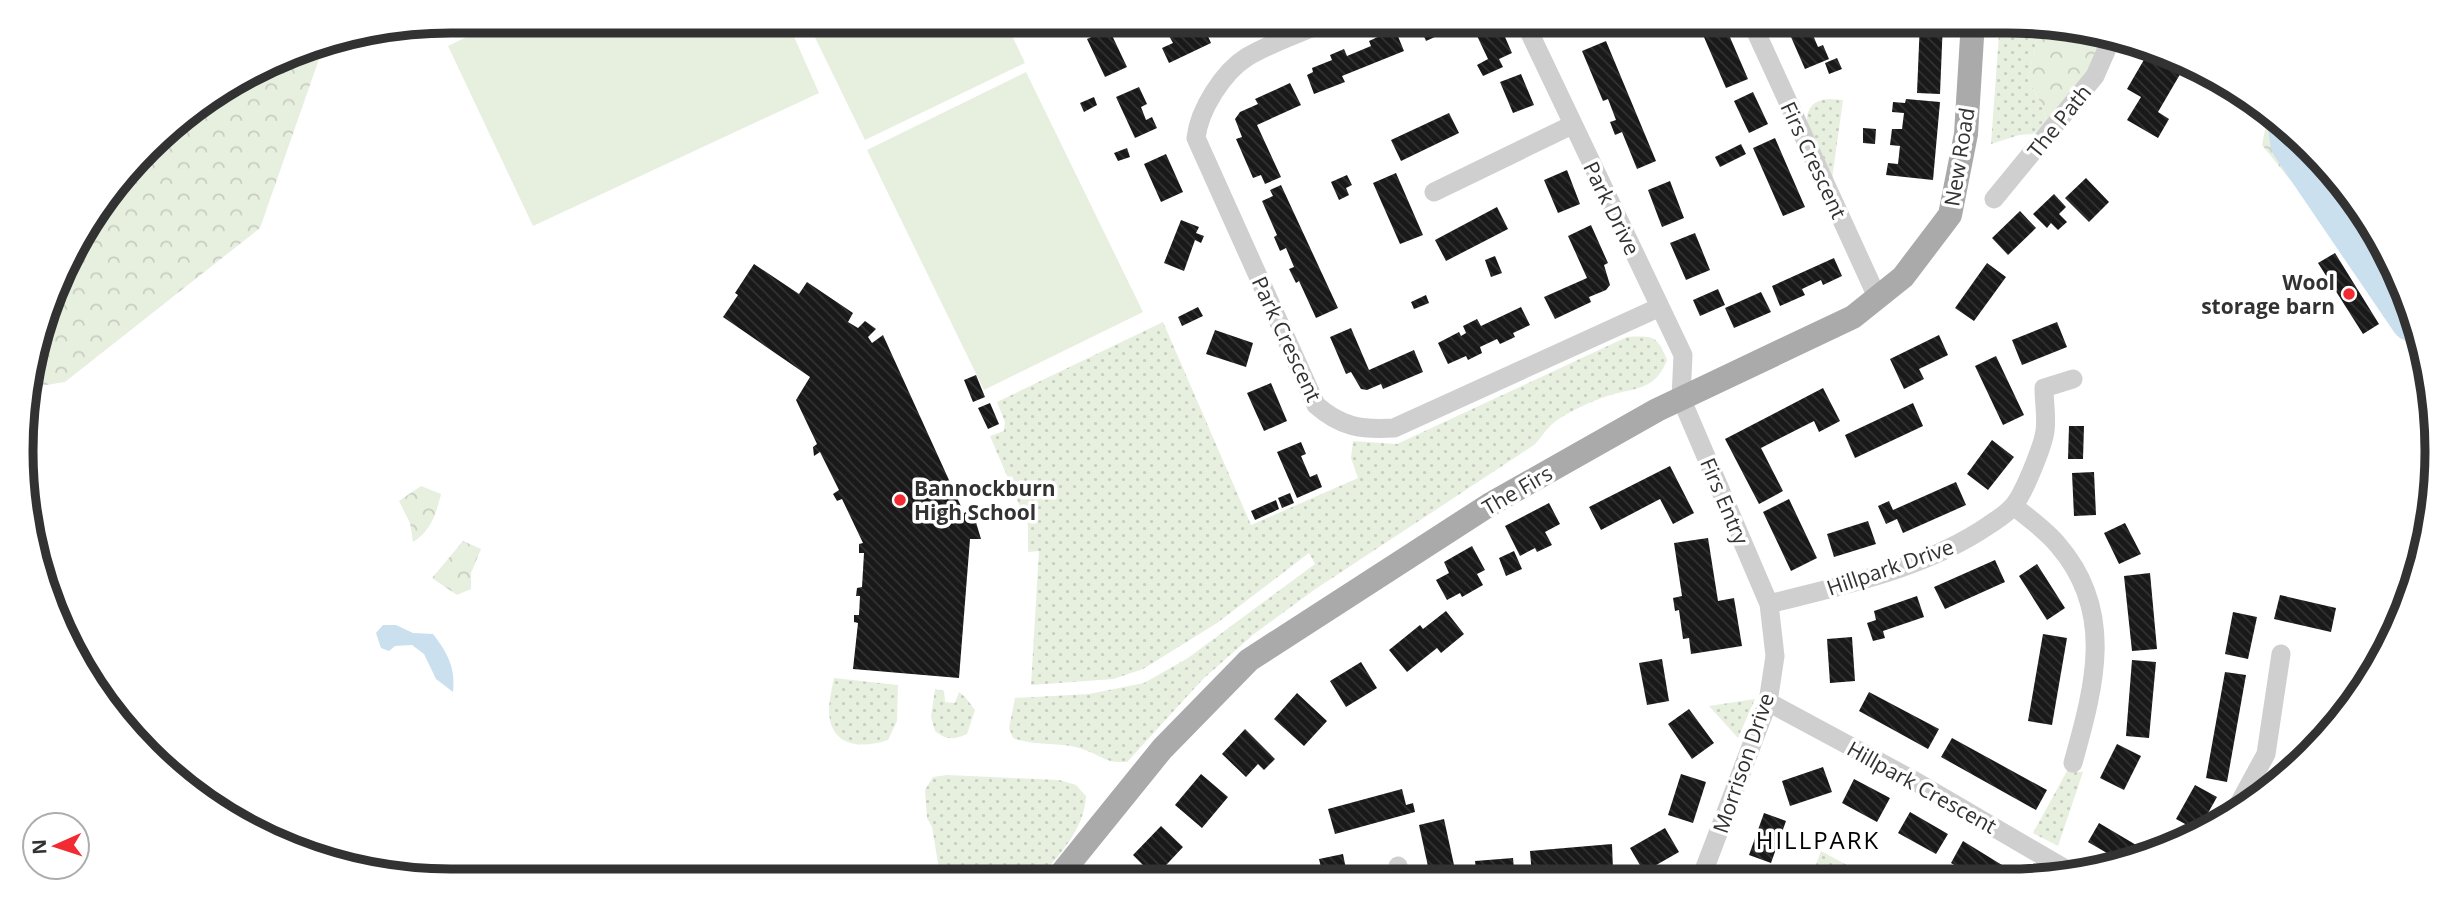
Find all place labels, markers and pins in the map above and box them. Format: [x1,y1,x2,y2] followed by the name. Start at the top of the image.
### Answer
[2201,268,2335,320] place label: Wool storage barn
[2341,286,2357,302] marker: Wool storage barn
[914,474,1056,526] place label: Bannockburn High School
[892,492,908,508] marker: Bannockburn High School

